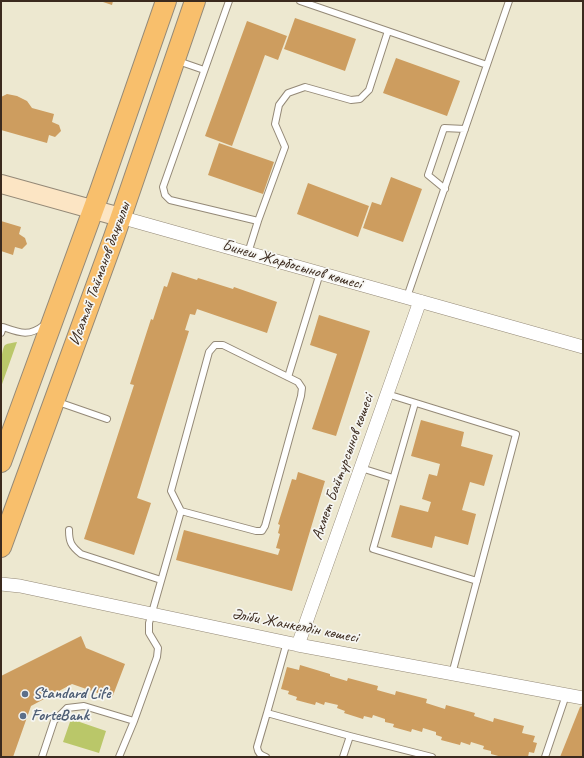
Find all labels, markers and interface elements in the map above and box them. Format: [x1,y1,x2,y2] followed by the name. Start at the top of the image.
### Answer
[65,200,135,348] street label: Исатай Тайманов даңғылы
[220,236,364,294] street label: Бинеш Жарбосынов көшесі
[308,391,378,543] street label: Ахмет Байтұрсынов көшесі
[230,604,360,648] street label: Әліби Жанкелдін көшесі
[33,684,110,704] place label: Standard Life
[20,689,30,699] marker: Standard Life
[31,706,89,726] place label: ForteBank
[18,711,28,721] marker: ForteBank

